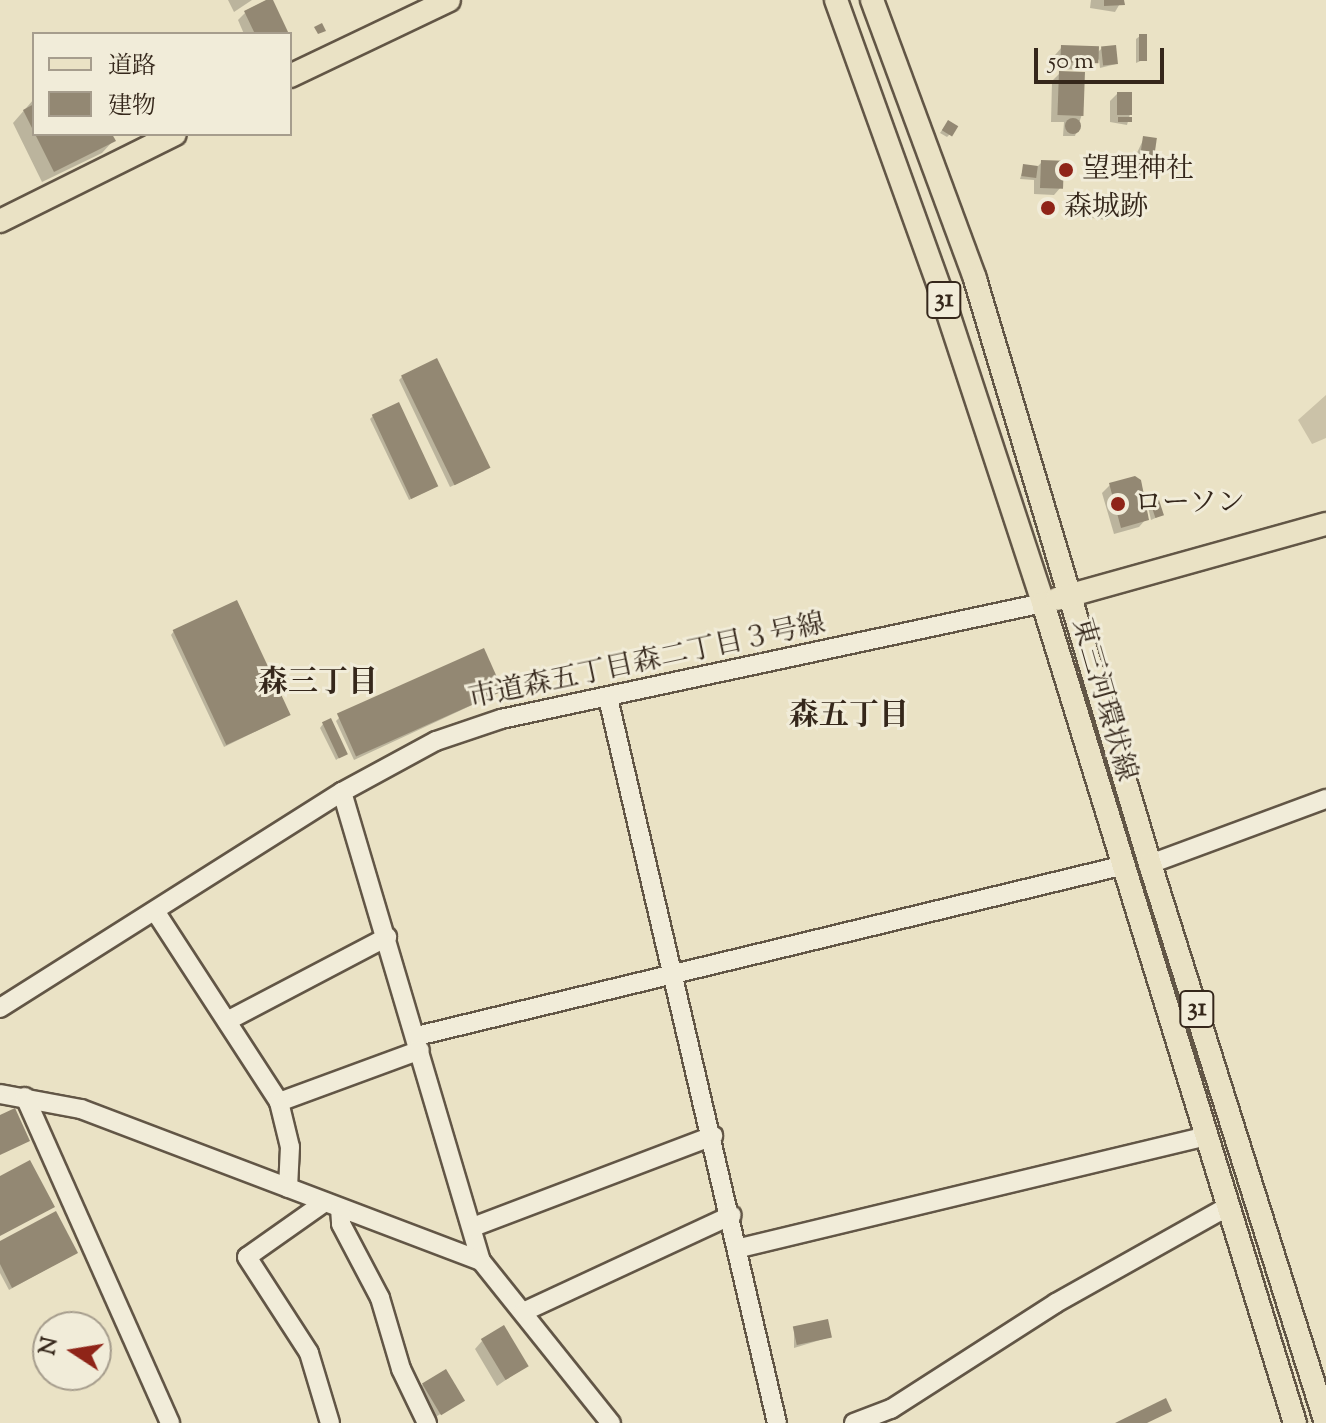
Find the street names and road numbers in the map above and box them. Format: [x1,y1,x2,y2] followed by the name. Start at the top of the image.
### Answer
[926,278,962,322] road number: 31
[465,608,829,716] street label: 市道森五丁目森二丁目３号線
[1064,615,1142,785] street label: 東三河環状線
[1179,987,1215,1031] road number: 31

